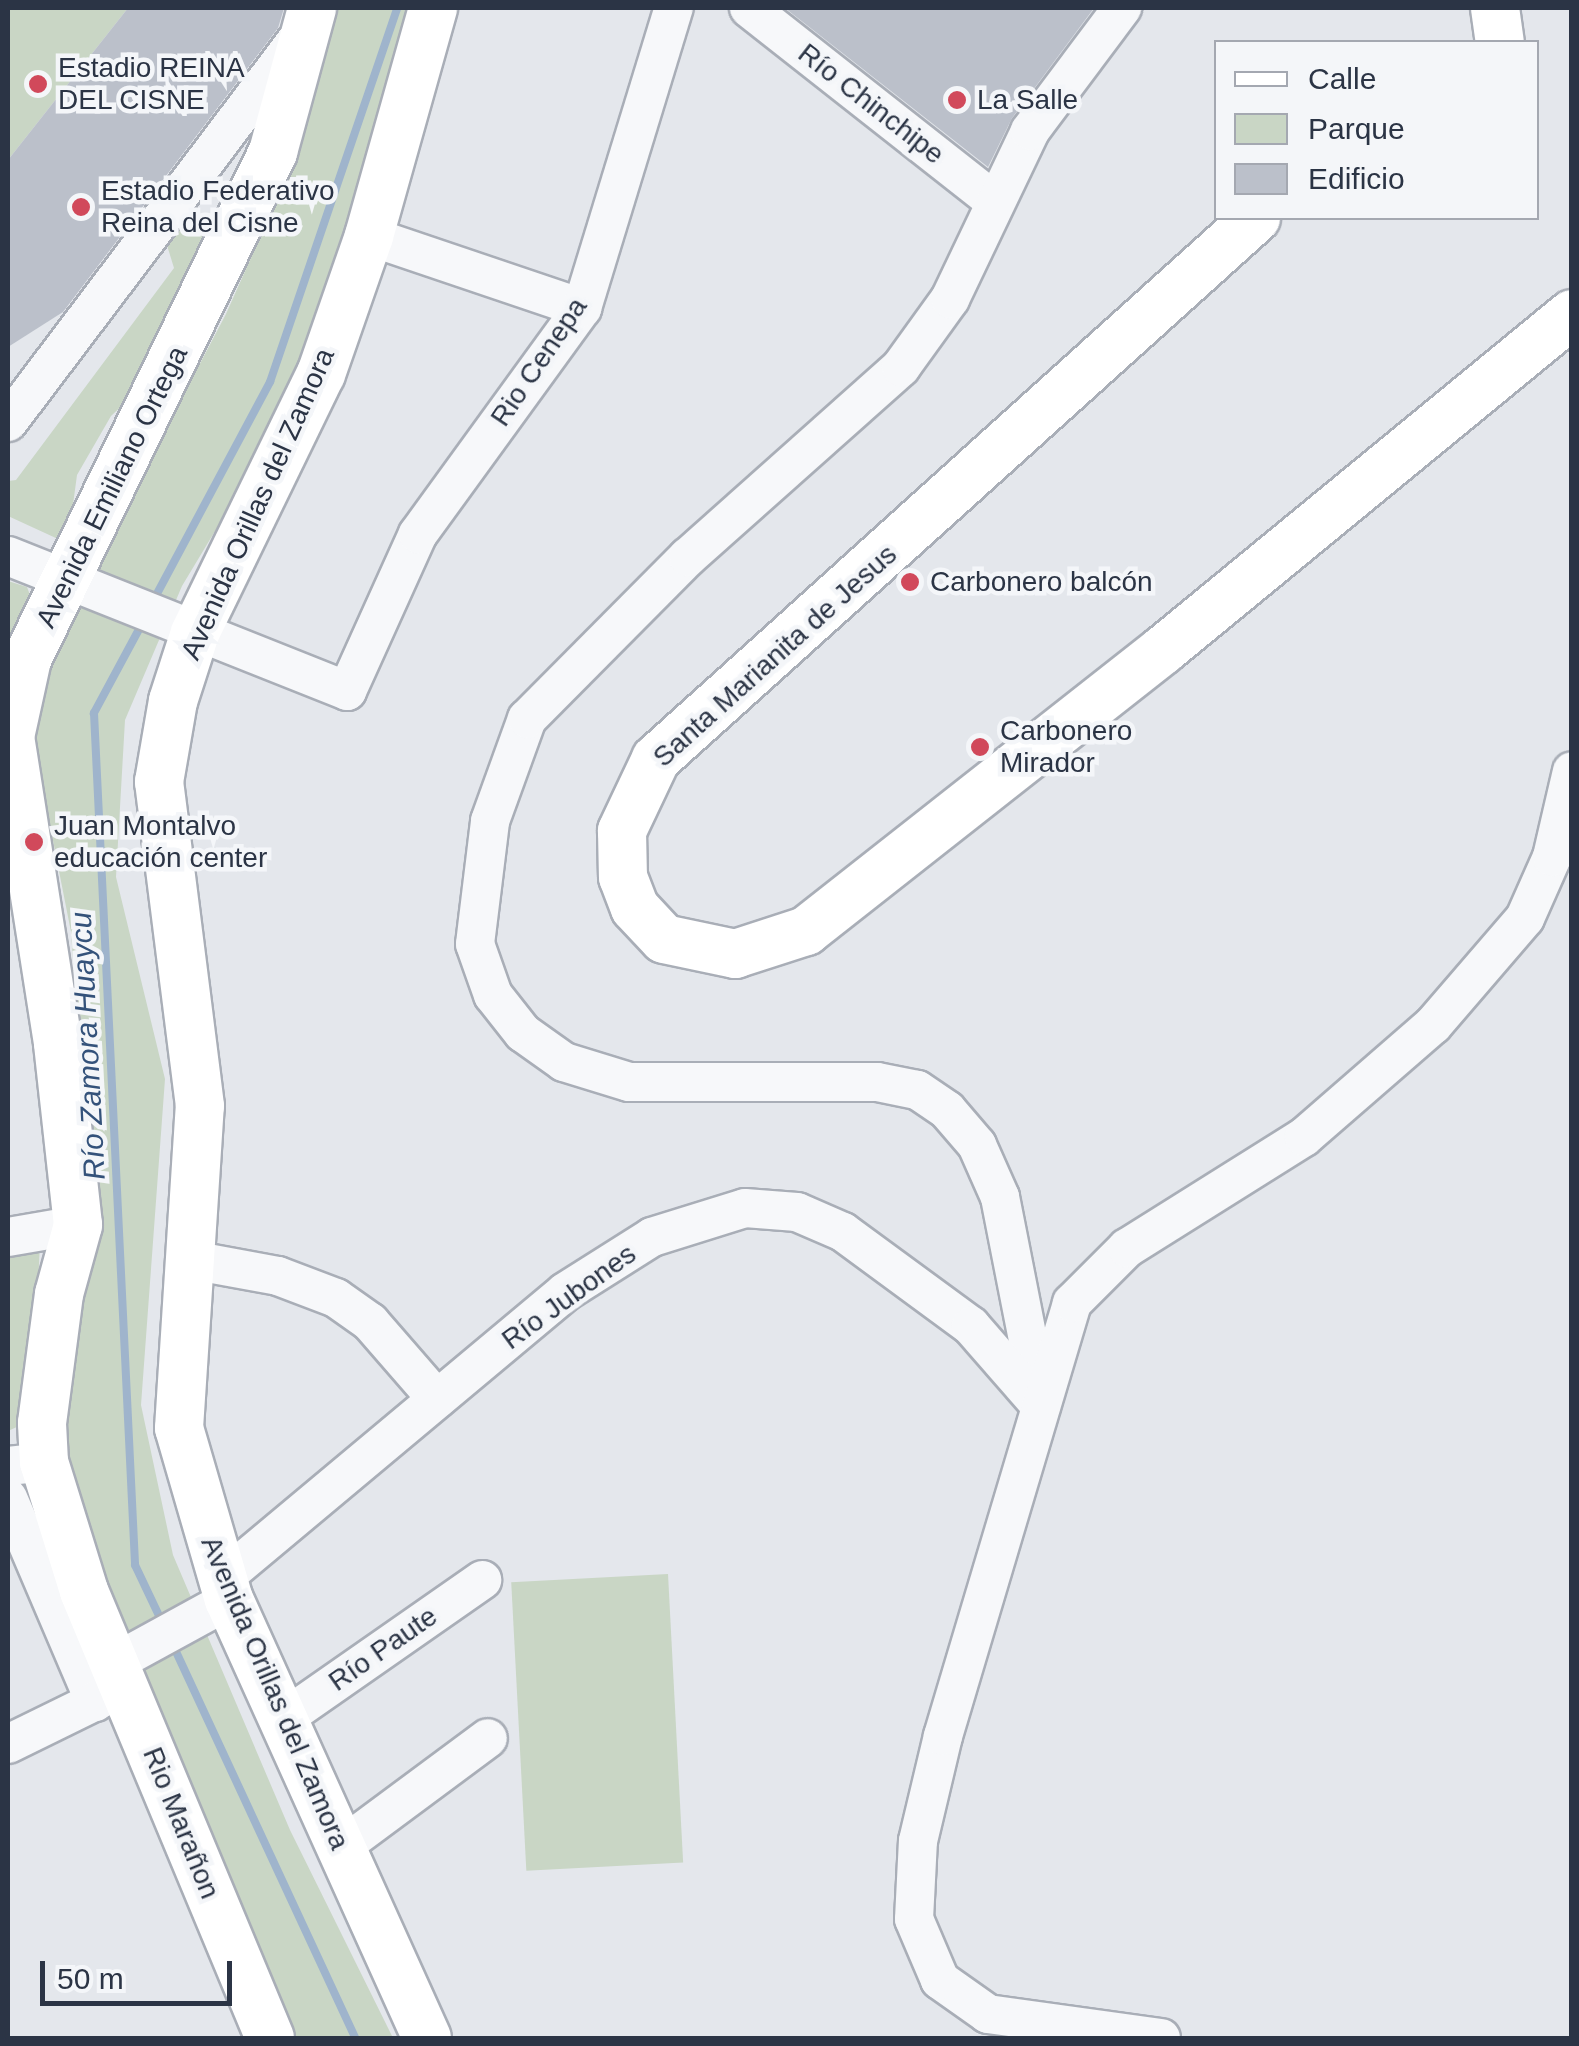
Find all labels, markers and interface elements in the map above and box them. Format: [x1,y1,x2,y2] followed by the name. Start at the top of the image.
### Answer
[791,37,951,171] street label: Río Chinchipe
[1214,40,1539,220] legend
[58,51,245,117] place label: Estadio REINA DEL CISNE
[1308,62,1376,95] text: Calle
[27,73,49,95] marker: Estadio REINA DEL CISNE
[977,83,1078,117] place label: La Salle
[946,89,968,111] marker: La Salle
[1308,112,1405,145] text: Parque
[1308,162,1405,195] text: Edificio
[101,174,334,240] place label: Estadio Federativo Reina del Cisne
[70,196,92,218] marker: Estadio Federativo Reina del Cisne
[484,291,594,433] street label: Rio Cenepa
[29,341,195,633] street label: Avenida Emiliano Ortega
[174,343,342,665] street label: Avenida Orillas del Zamora
[646,538,904,774] street label: Santa Marianita de Jesus
[930,565,1153,599] place label: Carbonero balcón
[899,571,921,593] marker: Carbonero balcón
[1000,714,1132,780] place label: Carbonero Mirador
[969,736,991,758] marker: Carbonero Mirador
[54,809,267,875] place label: Juan Montalvo educación center
[23,831,45,853] marker: Juan Montalvo educación center
[63,911,113,1181] water label: Río Zamora Huaycu
[496,1237,642,1357] street label: Río Jubones
[194,1531,356,1855] street label: Avenida Orillas del Zamora
[322,1600,444,1698] street label: Río Paute
[135,1742,227,1904] street label: Rio Marañon
[45,1941,238,2003] scale bar
[57,1962,124,1995] text: 50 m

